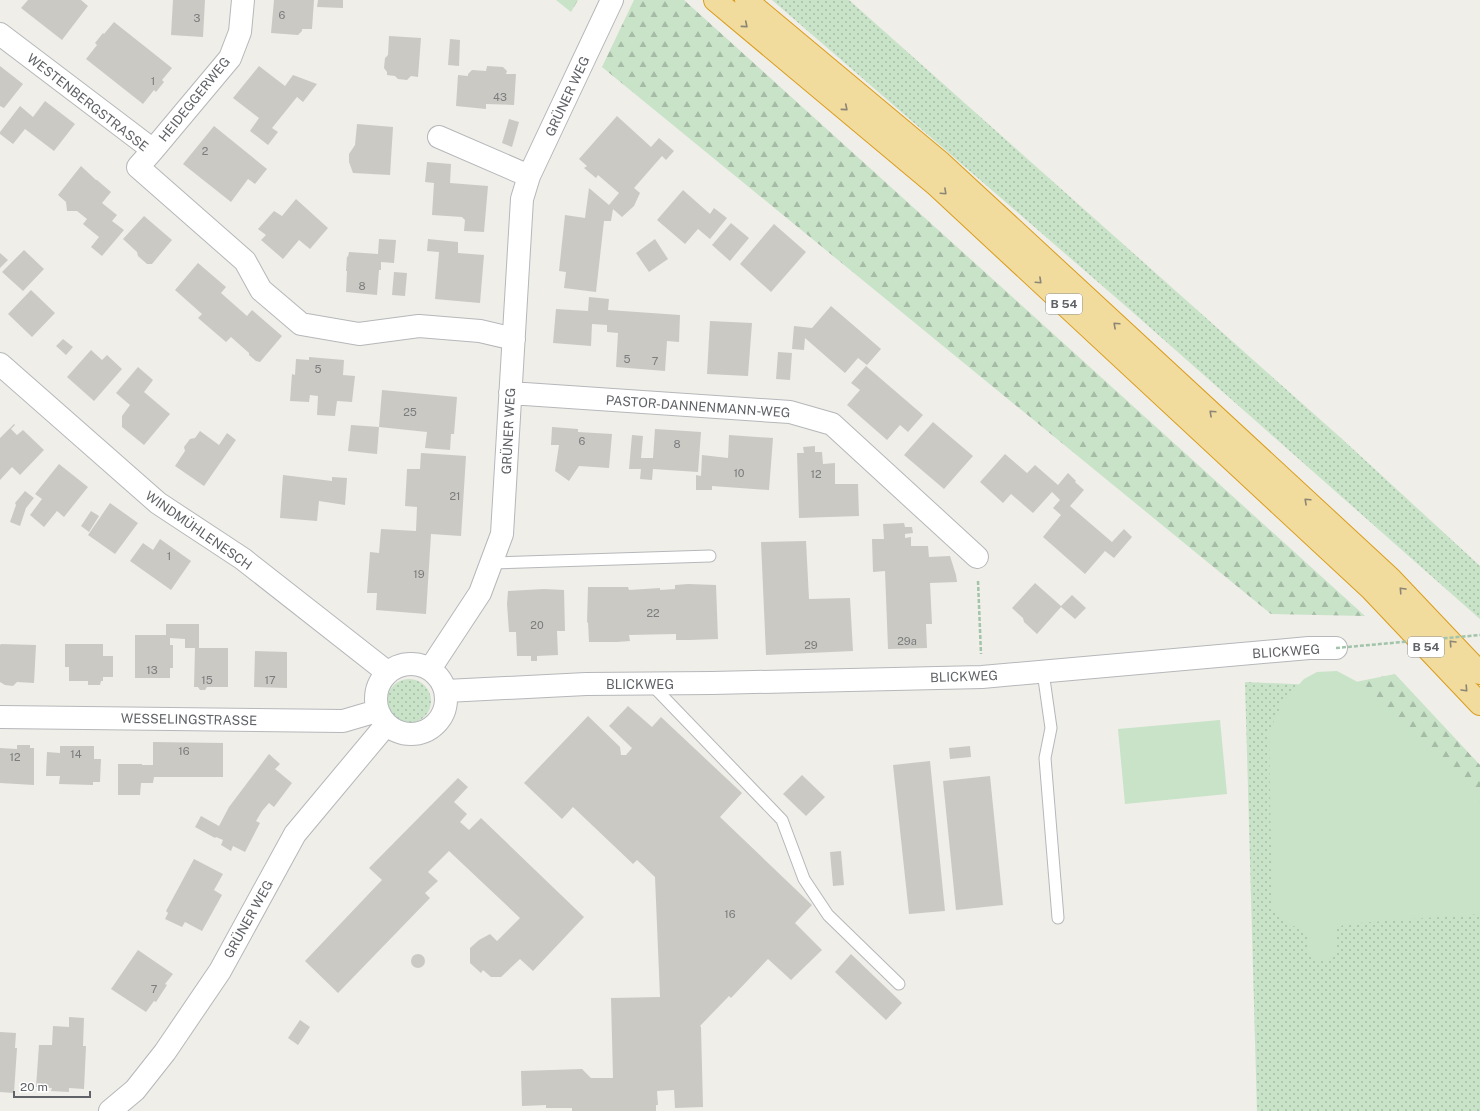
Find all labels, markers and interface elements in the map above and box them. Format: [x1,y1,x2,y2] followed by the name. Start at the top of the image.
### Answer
[279,9,286,21] house number: 6
[194,12,201,24] house number: 3
[740,21,748,28] one-way arrow
[24,50,151,154] street label: WESTENBERGSTRASSE
[156,54,233,145] street label: HEIDEGGERWEG
[542,54,593,139] street label: GRÜNER WEG
[151,75,155,87] house number: 1
[493,91,507,103] house number: 43
[840,104,847,111] one-way arrow
[202,145,209,157] house number: 2
[939,188,947,195] one-way arrow
[1034,276,1042,284] one-way arrow
[358,280,366,292] house number: 8
[1046,294,1082,314] road number: B 54
[1113,322,1121,330] one-way arrow
[623,353,631,365] house number: 5
[652,355,659,367] house number: 7
[314,363,322,375] house number: 5
[499,387,518,475] street label: GRÜNER WEG
[605,393,791,420] street label: PASTOR-DANNENMANN-WEG
[403,406,417,418] house number: 25
[1209,410,1217,418] one-way arrow
[579,435,586,447] house number: 6
[673,438,681,450] house number: 8
[733,467,745,479] house number: 10
[810,468,822,480] house number: 12
[143,488,255,573] street label: WINDMÜHLENESCH
[449,490,461,502] house number: 21
[1304,498,1312,506] one-way arrow
[167,550,171,562] house number: 1
[413,568,425,580] house number: 19
[1399,587,1407,595] one-way arrow
[646,607,660,619] house number: 22
[530,619,544,631] house number: 20
[897,635,917,647] house number: 29a
[1408,637,1444,657] road number: B 54
[804,639,818,651] house number: 29
[1449,640,1457,648] one-way arrow
[1252,642,1320,661] street label: BLICKWEG
[146,664,158,676] house number: 13
[930,668,998,685] street label: BLICKWEG
[201,674,213,686] house number: 15
[264,674,276,686] house number: 17
[606,677,674,692] street label: BLICKWEG
[1461,684,1468,692] one-way arrow
[121,711,257,728] street label: WESSELINGSTRASSE
[178,745,190,757] house number: 16
[70,748,82,760] house number: 14
[9,751,21,763] house number: 12
[221,878,276,961] street label: GRÜNER WEG
[724,908,736,920] house number: 16
[151,983,158,995] house number: 7
[14,1073,90,1099] scale bar
[20,1080,48,1094] text: 20 m

